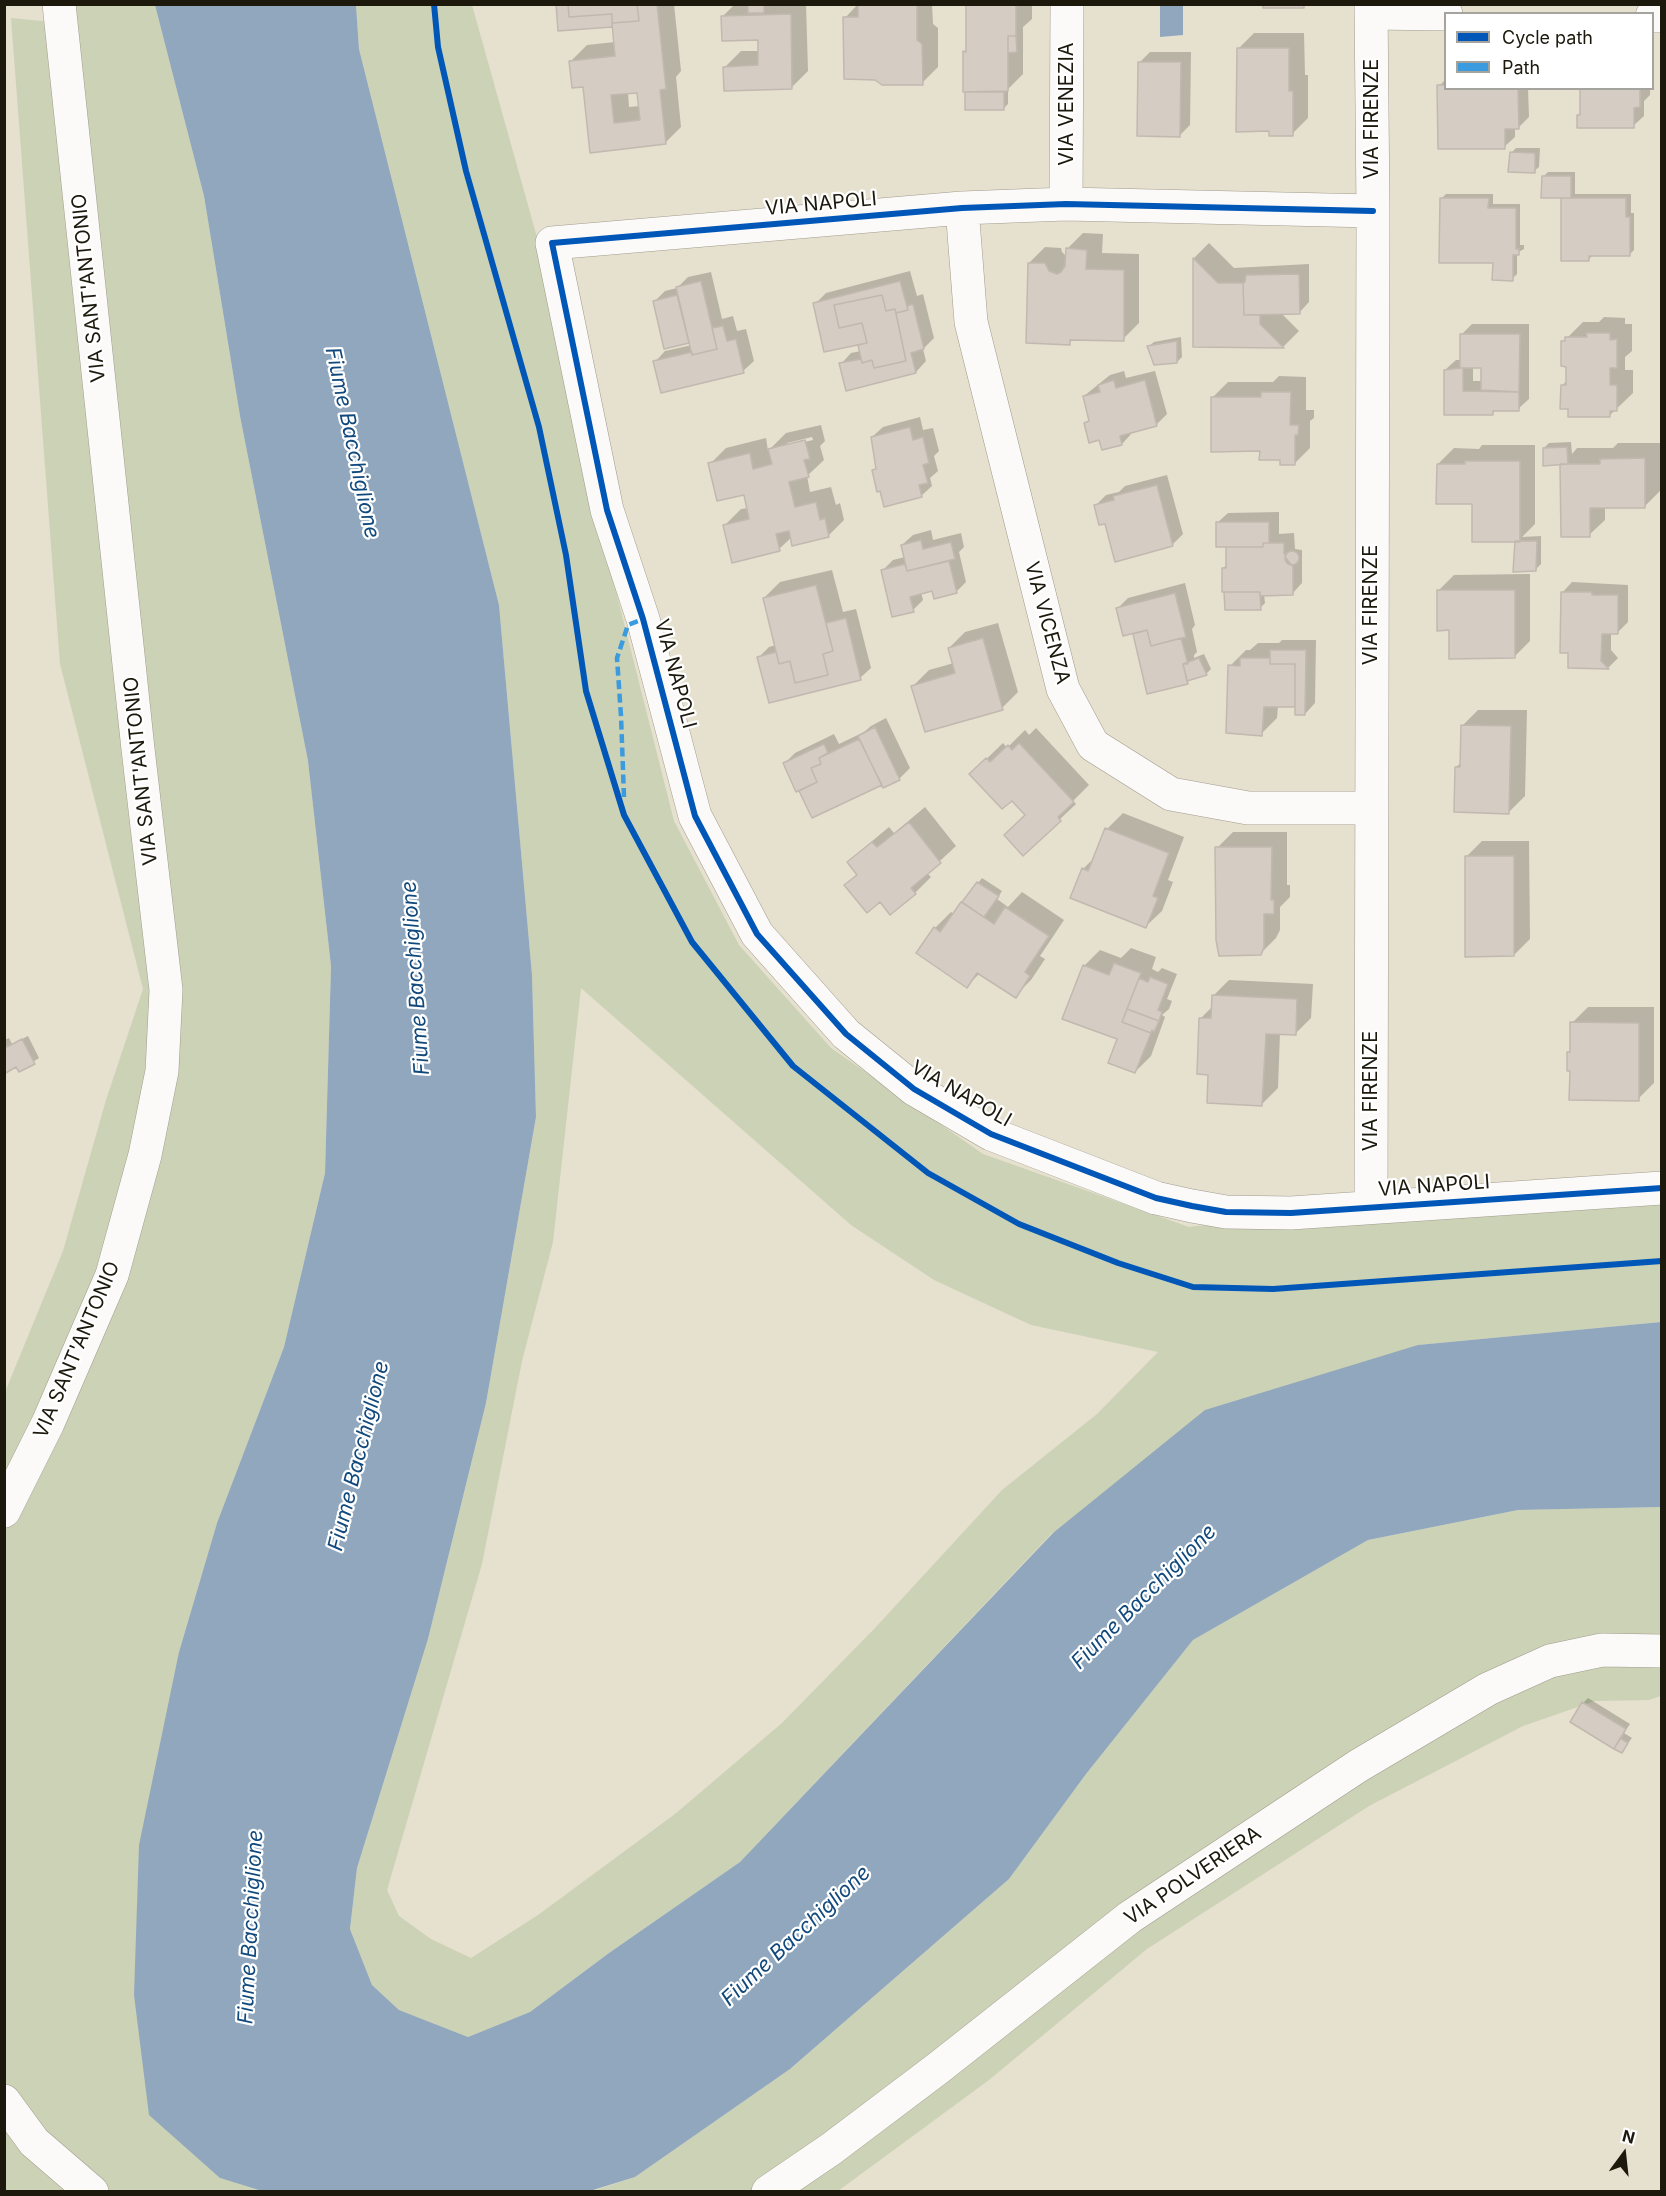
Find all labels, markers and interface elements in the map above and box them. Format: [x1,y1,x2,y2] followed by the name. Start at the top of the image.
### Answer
[1444,12,1654,90] legend
[1502,27,1593,48] text: Cycle path
[1055,42,1079,166] street label: VIA VENEZIA
[1502,57,1540,78] text: Path
[1360,59,1384,179] street label: VIA FIRENZE
[764,187,878,221] street label: VIA NAPOLI
[67,192,111,384] street label: VIA SANT'ANTONIO
[319,345,385,541] water label: Fiume Bacchiglione
[1359,545,1383,665] street label: VIA FIRENZE
[1019,559,1075,687] street label: VIA VICENZA
[649,617,701,731] street label: VIA NAPOLI
[119,675,163,867] street label: VIA SANT'ANTONIO
[397,880,435,1076] water label: Fiume Bacchiglione
[1359,1031,1383,1151] street label: VIA FIRENZE
[906,1056,1016,1132] street label: VIA NAPOLI
[1377,1170,1491,1202] street label: VIA NAPOLI
[29,1258,125,1442] street label: VIA SANT'ANTONIO
[323,1359,395,1553] water label: Fiume Bacchiglione
[1066,1519,1222,1675] water label: Fiume Bacchiglione
[1120,1821,1266,1931] street label: VIA POLVERIERA
[233,1829,269,2025] water label: Fiume Bacchiglione
[716,1860,876,2012] water label: Fiume Bacchiglione
[1594,2124,1654,2184] north arrow
[1620,2125,1637,2148] text: N

